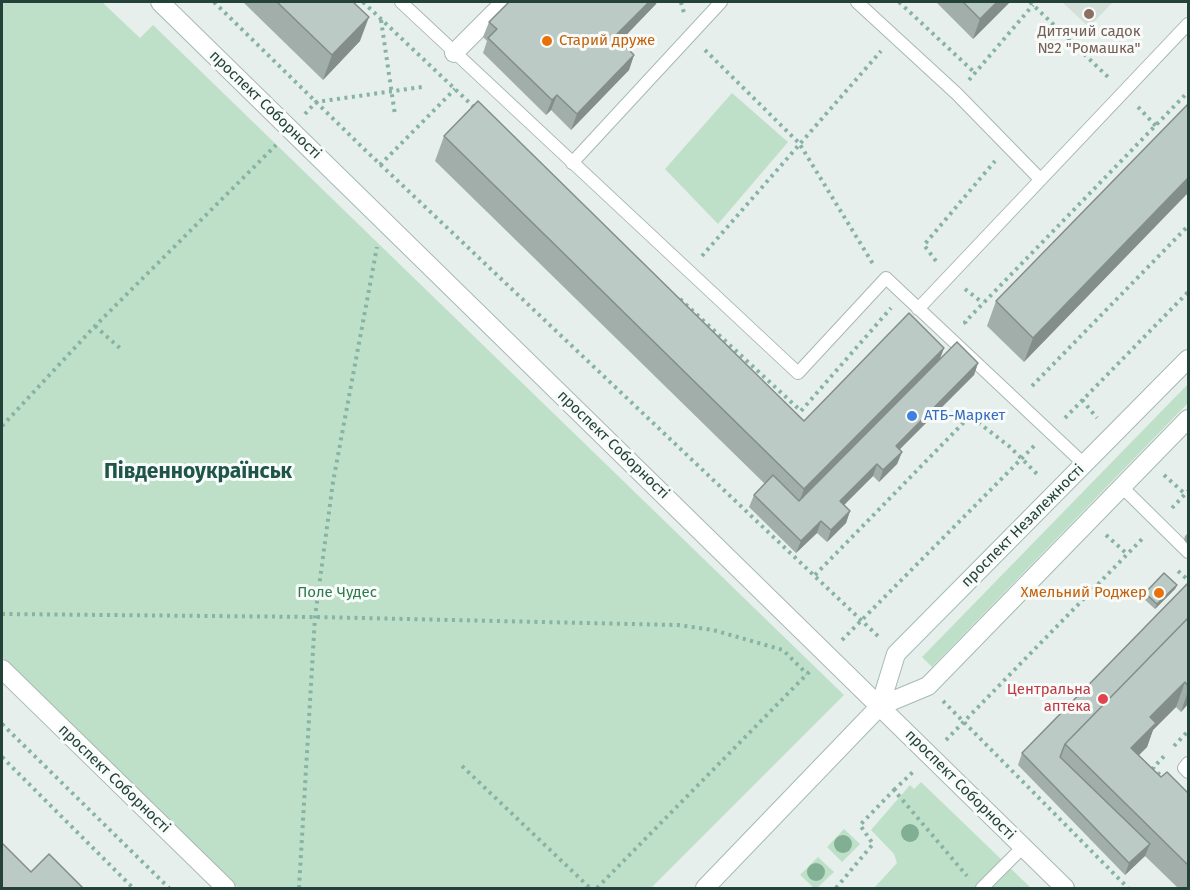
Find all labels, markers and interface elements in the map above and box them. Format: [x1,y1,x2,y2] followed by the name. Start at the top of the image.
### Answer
[1082,7,1096,21] marker: Дитячий садок №2 "Ромашка"
[1037,23,1141,58] place label: Дитячий садок №2 "Ромашка"
[559,32,655,50] place label: Старий друже
[540,34,554,48] marker: Старий друже
[205,47,325,163] street label: проспект Соборності
[553,387,673,503] street label: проспект Соборності
[924,407,1005,425] place label: АТБ-Маркет
[905,409,919,423] marker: АТБ-Маркет
[104,459,292,485] district label: Південноукраїнськ
[958,461,1088,591] street label: проспект Незалежності
[297,584,377,602] park label: Поле Чудес
[1021,584,1147,602] place label: Хмельний Роджер
[1152,586,1166,600] marker: Хмельний Роджер
[1007,681,1091,716] place label: Центральна аптека
[1096,692,1110,706] marker: Центральна аптека
[54,721,174,837] street label: проспект Соборності
[901,726,1019,844] street label: проспект Соборності

